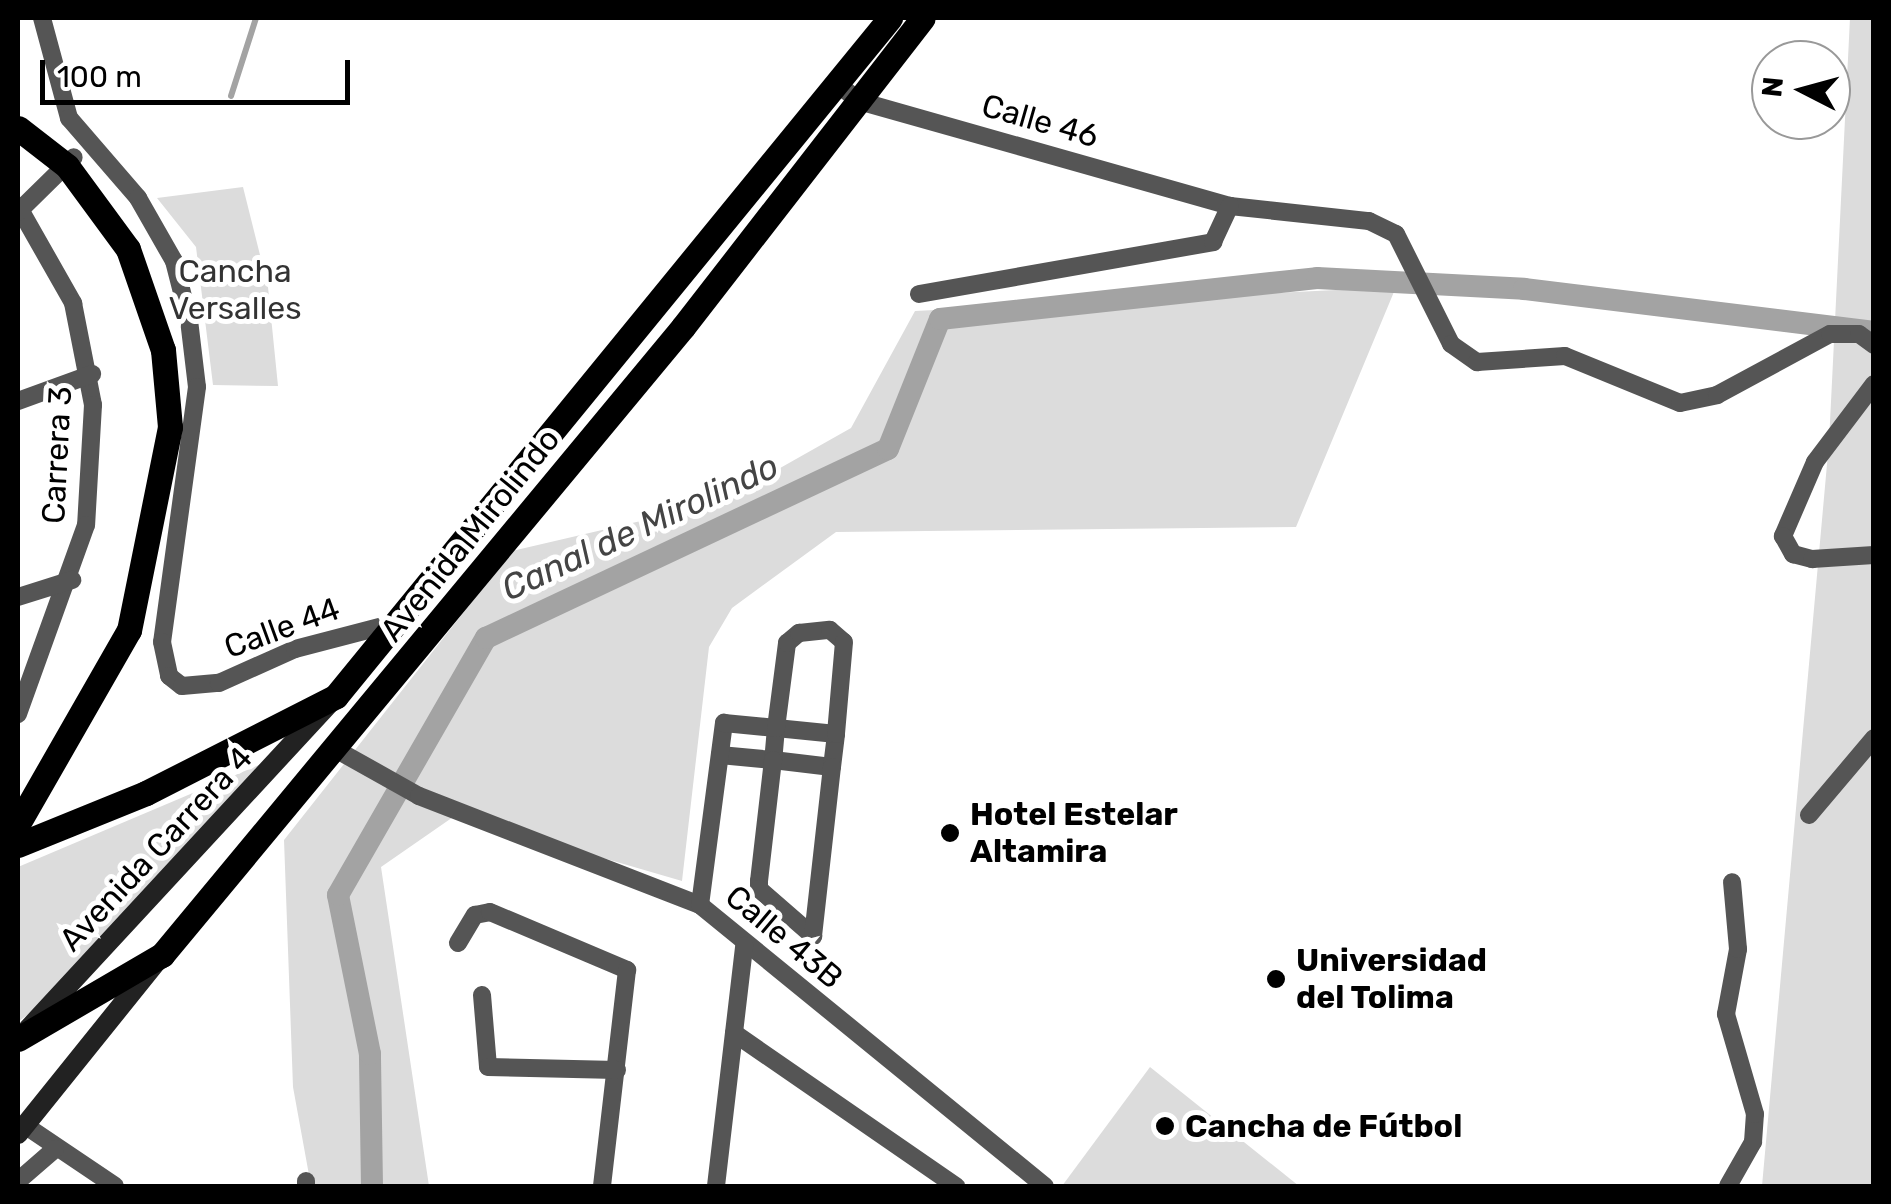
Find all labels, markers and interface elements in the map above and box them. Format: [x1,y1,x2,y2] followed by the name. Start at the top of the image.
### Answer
[45,40,355,102] scale bar
[1751,40,1851,140] north arrow
[57,59,142,95] text: 100 m
[1755,75,1790,99] text: N
[977,86,1103,156] street label: Calle 46
[168,253,302,328] park label: Cancha Versalles
[34,385,80,525] street label: Carrera 3
[372,421,568,649] street label: Avenida Mirolindo
[495,444,785,610] water label: Canal de Mirolindo
[219,589,345,667] street label: Calle 44
[51,739,261,959] street label: Avenida Carrera 4
[970,796,1178,871] place label: Hotel Estelar Altamira
[939,822,961,844] marker: Hotel Estelar Altamira
[718,877,850,997] street label: Calle 43B
[1296,942,1487,1017] place label: Universidad del Tolima
[1265,968,1287,990] marker: Universidad del Tolima
[1185,1107,1462,1145] place label: Cancha de Fútbol
[1154,1115,1176,1137] marker: Cancha de Fútbol

